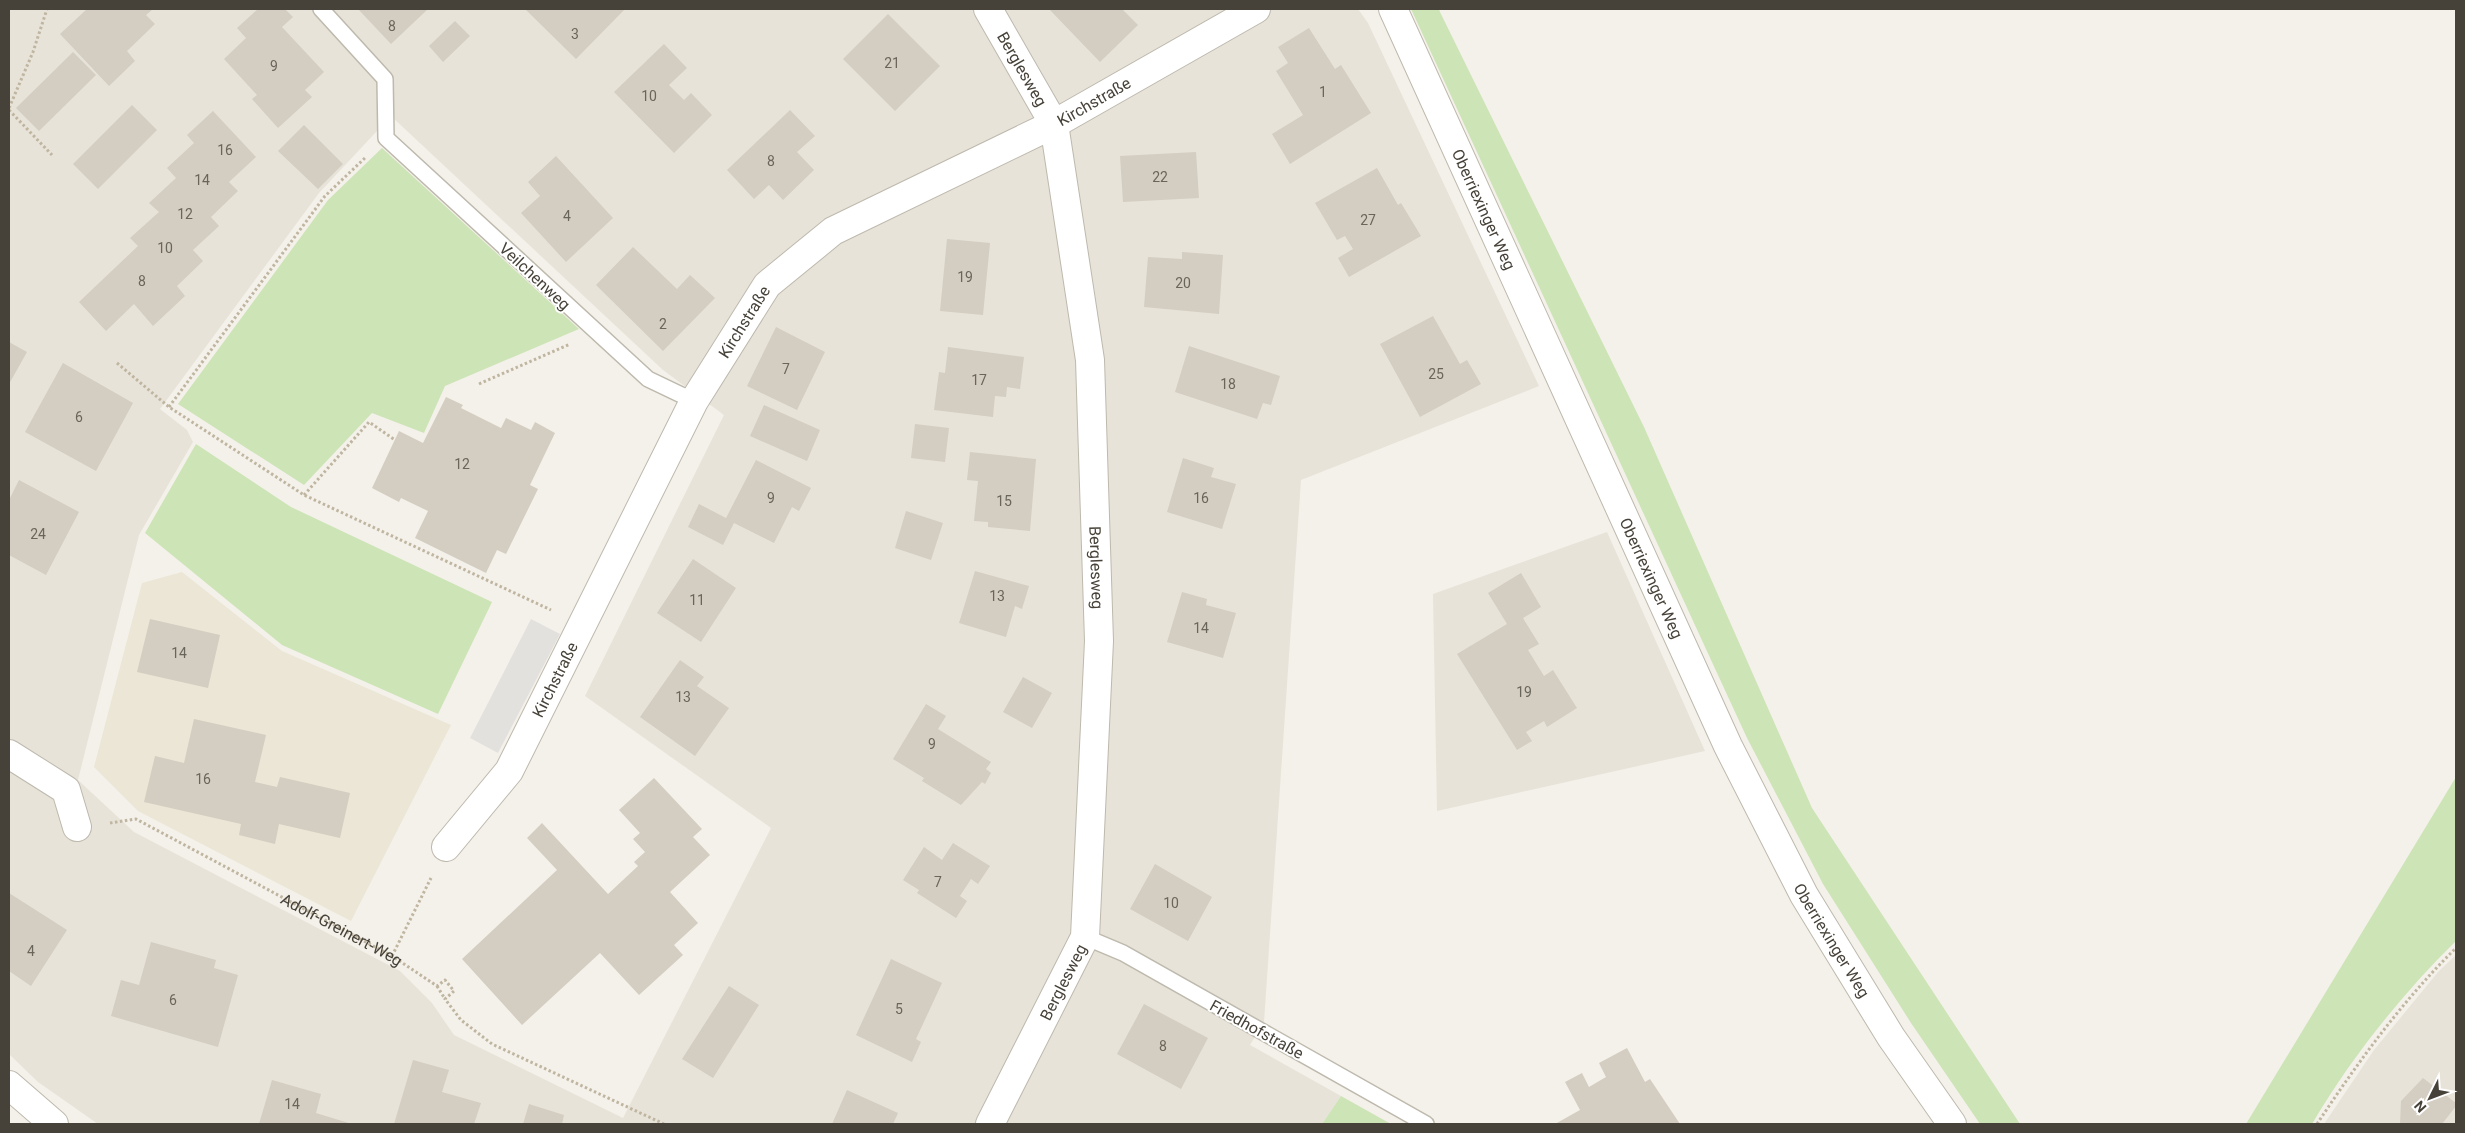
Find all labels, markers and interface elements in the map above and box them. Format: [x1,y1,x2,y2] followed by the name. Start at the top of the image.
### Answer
[388,18,396,34] house number: 8
[571,26,579,42] house number: 3
[993,28,1051,110] street label: Berglesweg
[884,55,900,71] house number: 21
[270,58,278,74] house number: 9
[1054,73,1134,130] street label: Kirchstraße
[1319,84,1327,100] house number: 1
[641,88,657,104] house number: 10
[217,142,233,158] house number: 16
[1448,146,1519,273] street label: Oberriexinger Weg
[767,153,775,169] house number: 8
[1152,169,1168,185] house number: 22
[194,172,210,188] house number: 14
[177,206,193,222] house number: 12
[563,208,571,224] house number: 4
[1360,212,1376,228] house number: 27
[495,239,574,314] street label: Veilchenweg
[157,240,173,256] house number: 10
[957,269,973,285] house number: 19
[138,273,146,289] house number: 8
[1175,275,1191,291] house number: 20
[714,282,774,362] street label: Kirchstraße
[659,316,667,332] house number: 2
[782,361,790,377] house number: 7
[1428,366,1444,382] house number: 25
[971,372,987,388] house number: 17
[1220,376,1236,392] house number: 18
[75,409,83,425] house number: 6
[454,456,470,472] house number: 12
[767,490,775,506] house number: 9
[1193,490,1209,506] house number: 16
[996,493,1012,509] house number: 15
[1615,515,1687,642] street label: Oberriexinger Weg
[30,526,46,542] house number: 24
[1085,526,1107,609] street label: Berglesweg
[989,588,1005,604] house number: 13
[689,592,705,608] house number: 11
[1193,620,1209,636] house number: 14
[528,639,582,721] street label: Kirchstraße
[171,645,187,661] house number: 14
[1516,684,1532,700] house number: 19
[675,689,691,705] house number: 13
[928,736,936,752] house number: 9
[195,771,211,787] house number: 16
[934,874,942,890] house number: 7
[1790,880,1874,1001] street label: Oberriexinger Weg
[278,889,406,970] street label: Adolf-Greinert-Weg
[1163,895,1179,911] house number: 10
[1036,941,1091,1023] street label: Berglesweg
[27,943,35,959] house number: 4
[169,992,177,1008] house number: 6
[1207,996,1307,1063] street label: Friedhofstraße
[895,1001,903,1017] house number: 5
[1159,1038,1167,1054] house number: 8
[2405,1073,2455,1123] north arrow
[284,1096,300,1112] house number: 14
[2411,1098,2430,1116] text: N

